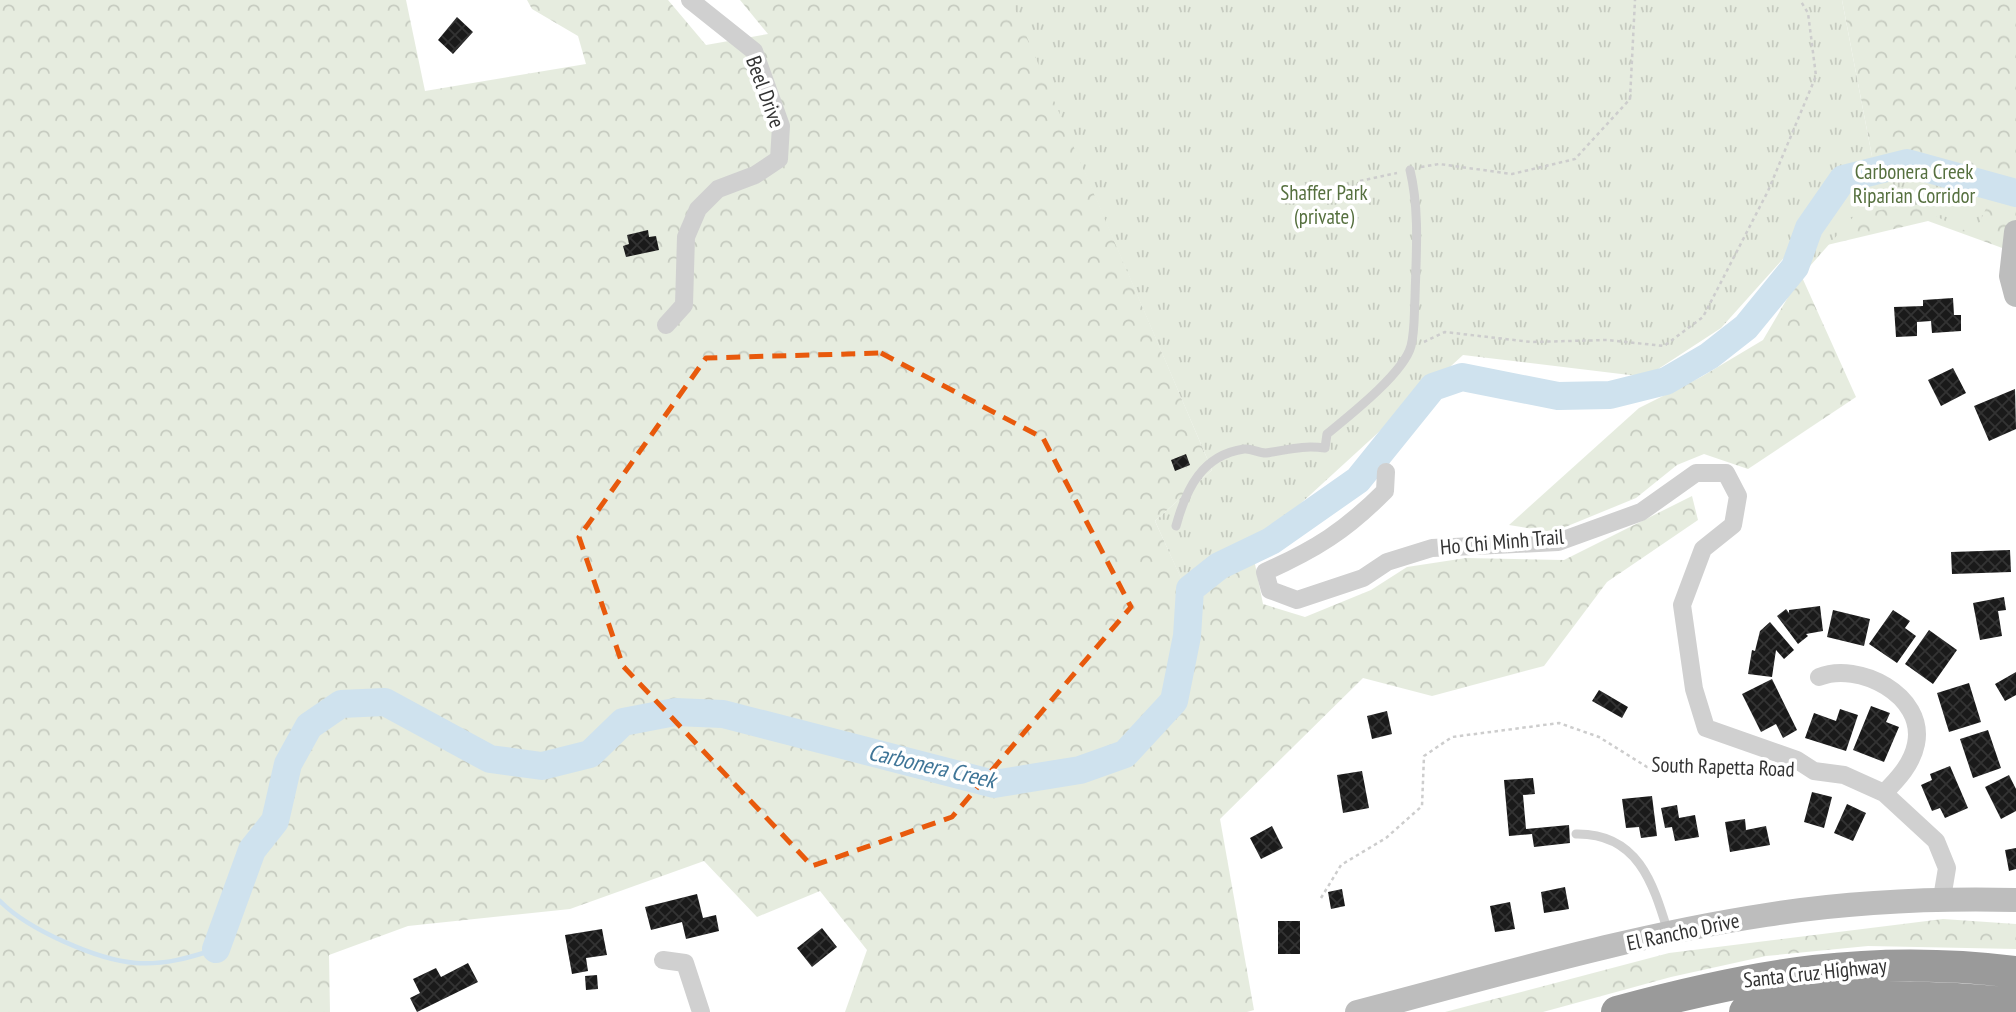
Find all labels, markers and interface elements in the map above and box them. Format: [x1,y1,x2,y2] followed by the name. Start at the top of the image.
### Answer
[740,52,791,131] street label: Beel Drive
[1853,158,1976,209] park label: Carbonera Creek Riparian Corridor
[1280,179,1368,230] park label: Shaffer Park (private)
[1439,523,1565,560] street label: Ho Chi Minh Trail
[866,737,1002,795] water label: Carbonera Creek
[1651,751,1795,782] street label: South Rapetta Road
[1624,906,1742,957] street label: El Rancho Drive
[1742,952,1888,993] street label: Santa Cruz Highway

